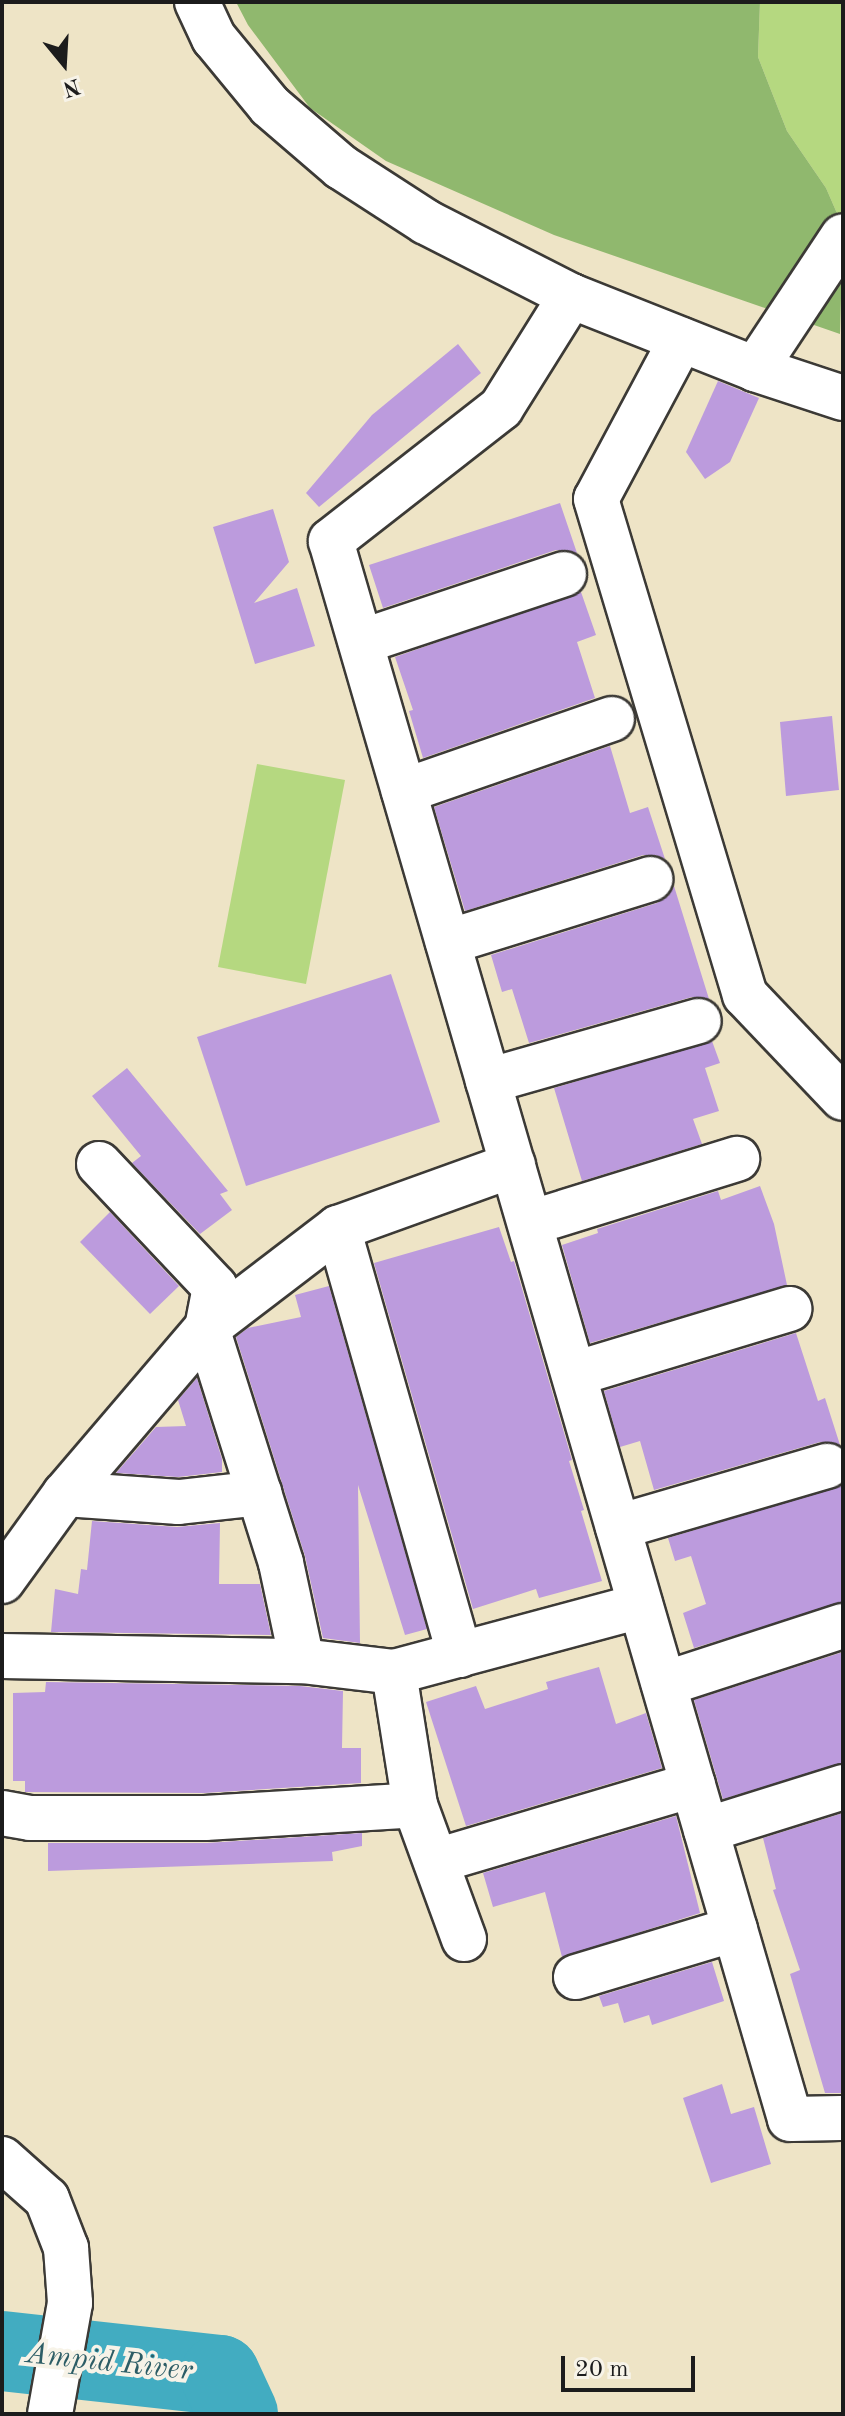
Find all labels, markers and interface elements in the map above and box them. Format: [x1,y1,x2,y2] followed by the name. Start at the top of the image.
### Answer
[24,24,104,104] north arrow
[60,74,83,100] text: N
[24,2336,194,2390] water label: Ampid River
[565,2340,699,2390] scale bar
[575,2358,629,2382] text: 20 m

